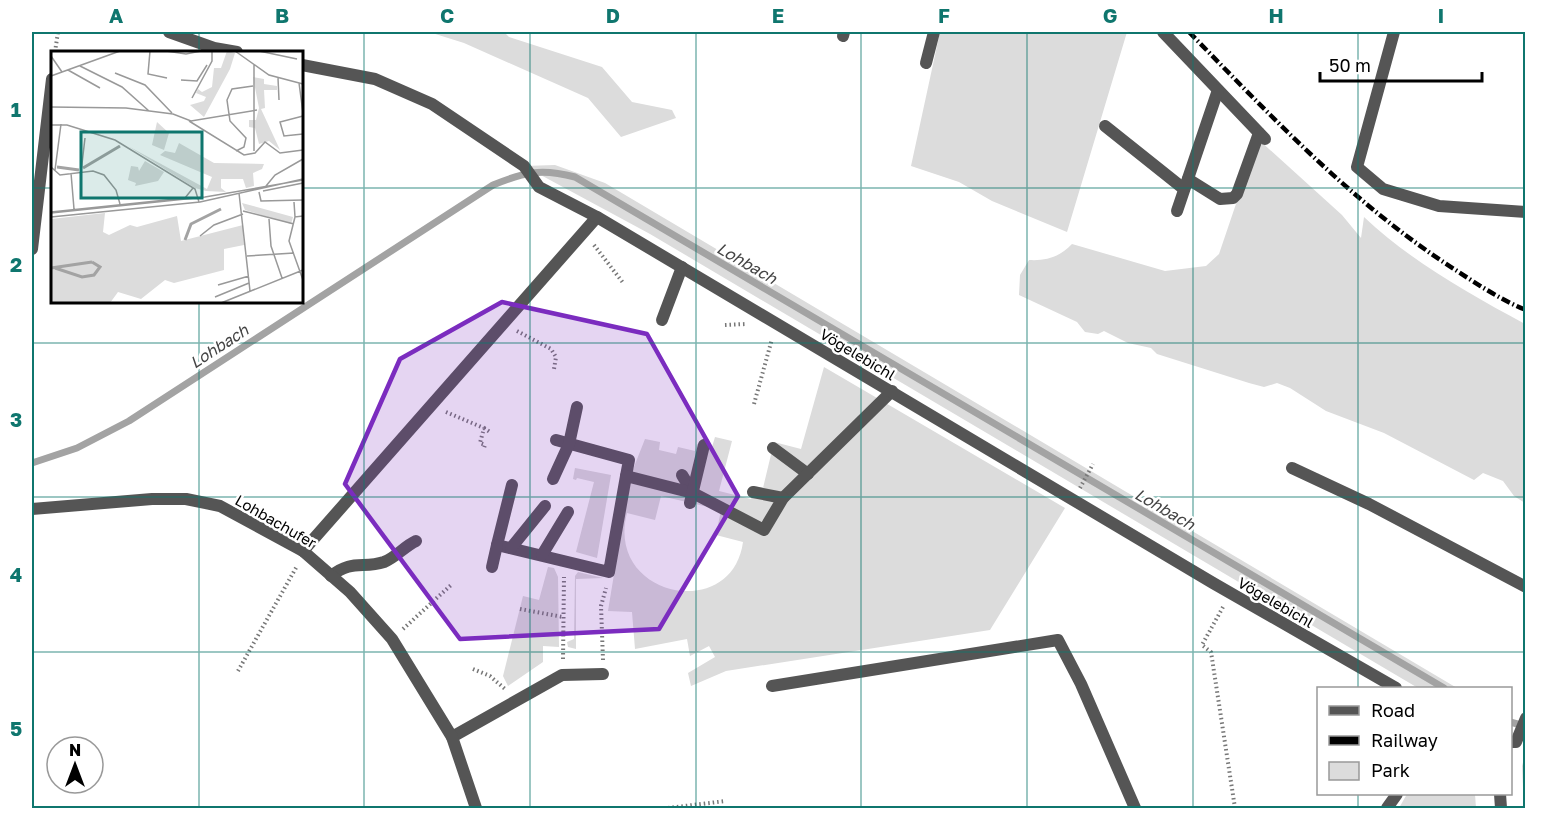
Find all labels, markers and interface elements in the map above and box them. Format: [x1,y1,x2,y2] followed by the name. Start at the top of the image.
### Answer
[109,3,123,27] text: A
[275,3,289,27] text: B
[440,3,454,27] text: C
[606,3,620,27] text: D
[772,3,784,27] text: E
[938,3,950,27] text: F
[1103,3,1117,27] text: G
[1268,3,1284,27] text: H
[1438,3,1444,27] text: I
[1320,45,1482,83] scale bar
[51,51,303,303] inset map
[1329,54,1371,76] text: 50 m
[11,97,21,121] text: 1
[713,238,782,289] water label: Lohbach
[10,252,22,276] text: 2
[186,319,253,372] water label: Lohbach
[817,324,899,384] street label: Vögelebichl
[10,407,22,431] text: 3
[1131,484,1200,535] water label: Lohbach
[232,491,320,552] street label: Lohbachufer
[10,562,22,586] text: 4
[1235,573,1317,631] street label: Vögelebichl
[1317,687,1512,795] legend
[1371,699,1415,721] text: Road
[10,716,22,740] text: 5
[1371,729,1438,751] text: Railway
[45,735,105,795] north arrow
[69,740,81,760] text: N
[1371,759,1410,781] text: Park

